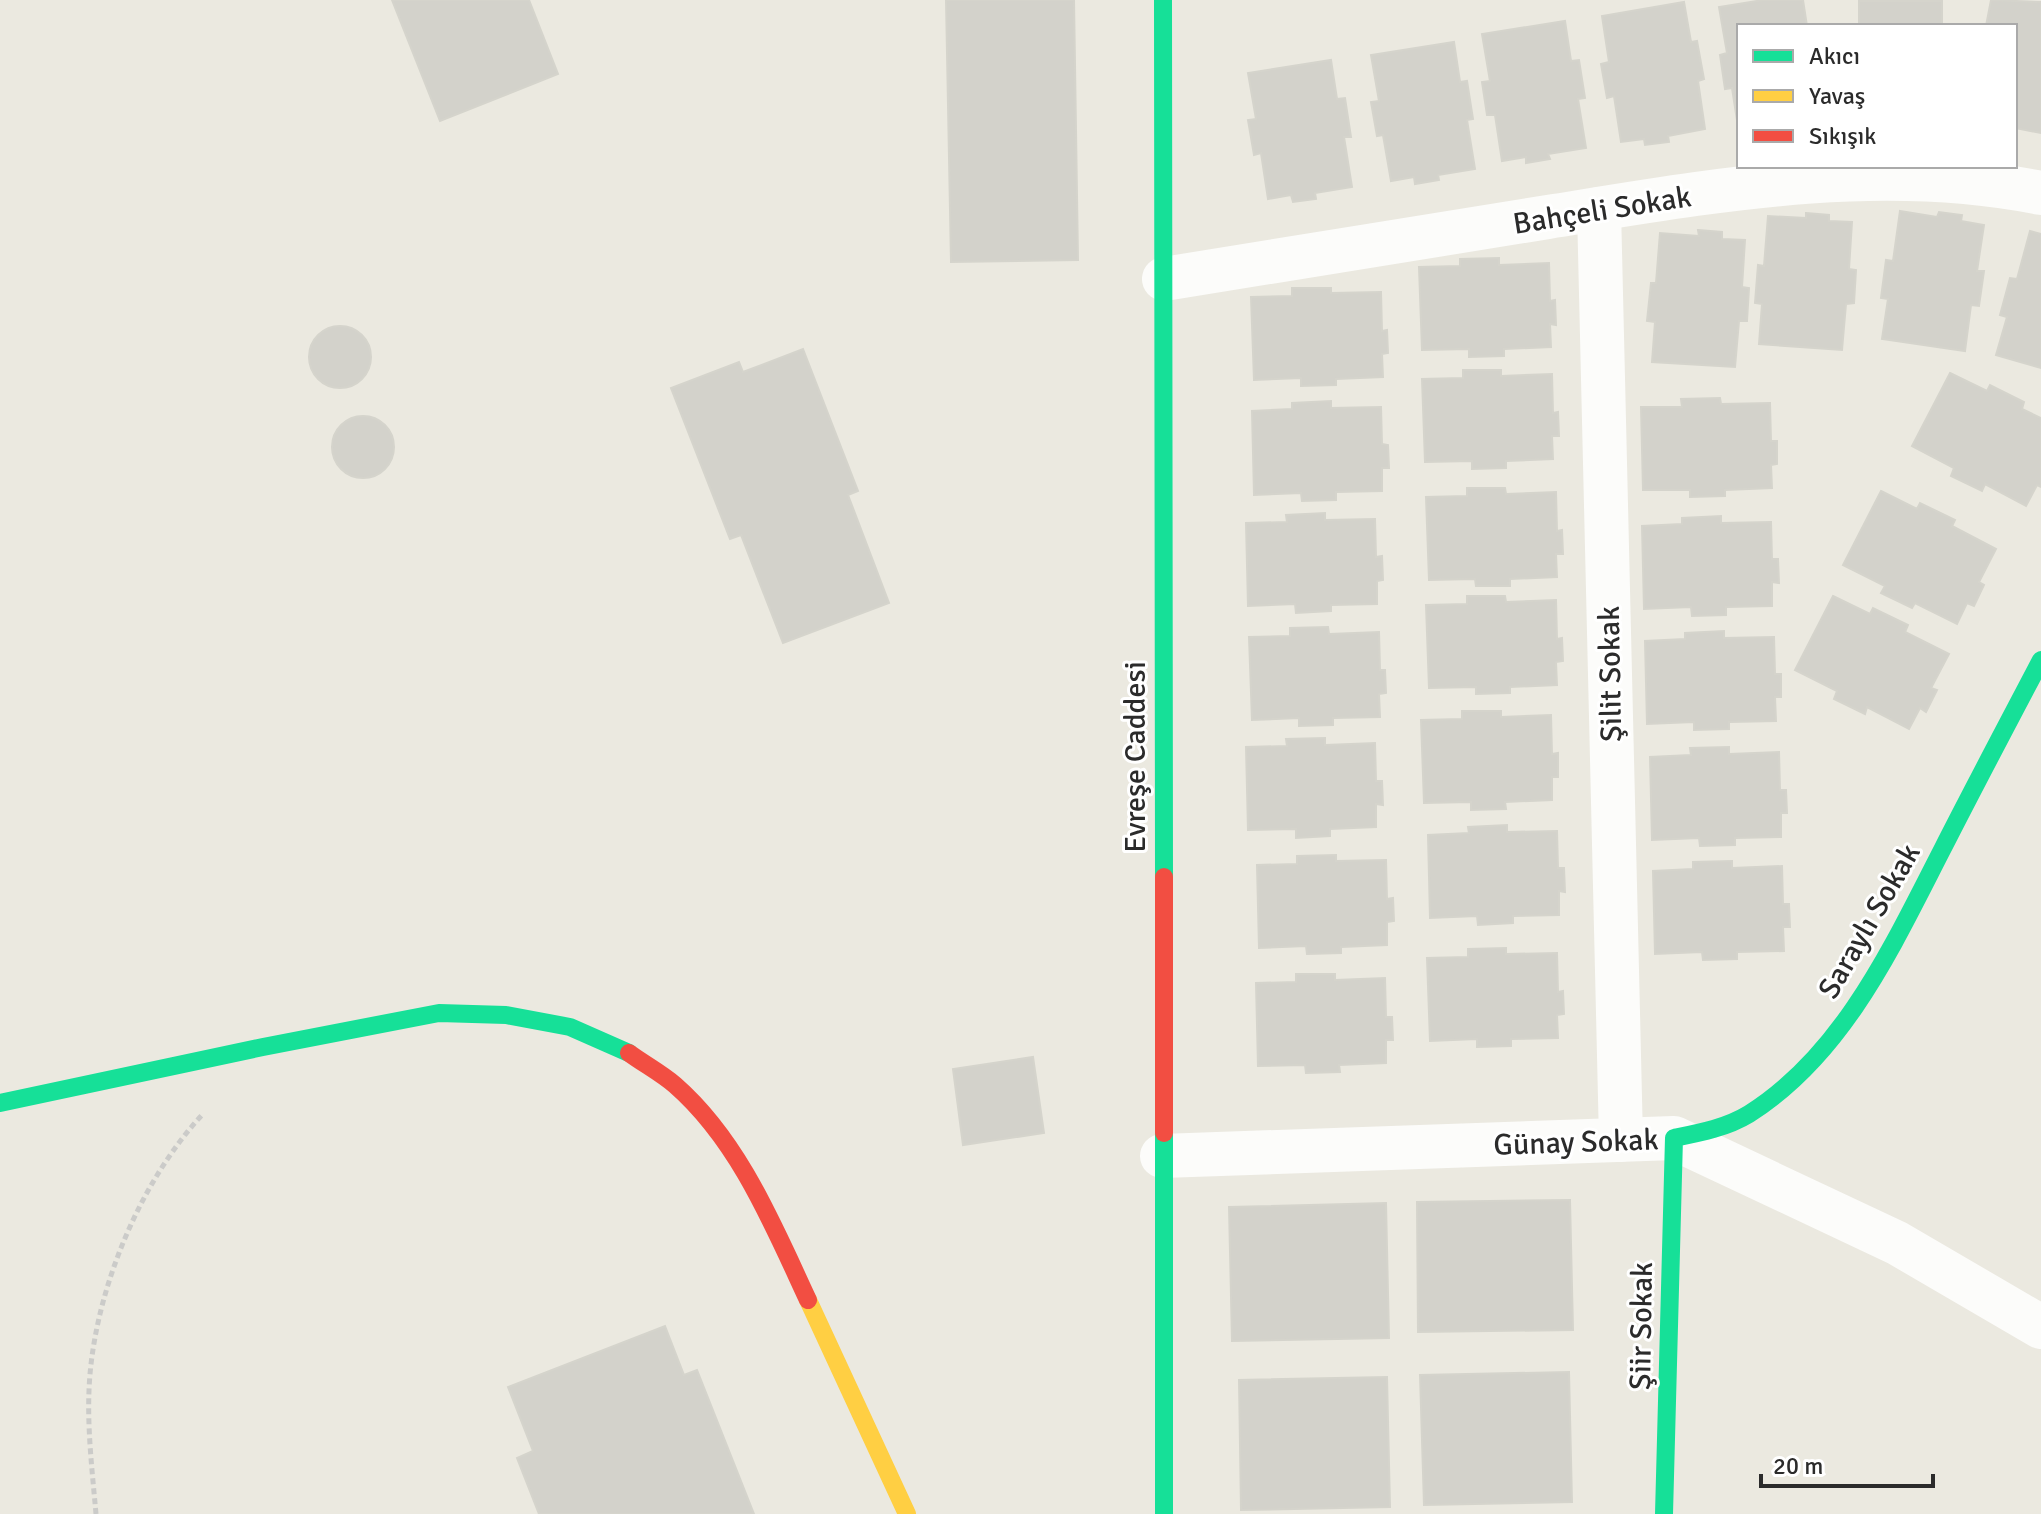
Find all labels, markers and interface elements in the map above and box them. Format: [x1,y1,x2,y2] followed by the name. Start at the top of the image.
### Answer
[1737,24,2017,168] legend
[1809,41,1860,71] text: Akıcı
[1809,81,1865,111] text: Yavaş
[1809,121,1876,151] text: Sıkışık
[1510,178,1694,243] street label: Bahçeli Sokak
[1591,606,1630,742] street label: Şilit Sokak
[1117,661,1154,853] street label: Evreşe Caddesi
[1810,837,1929,1005] street label: Saraylı Sokak
[1493,1121,1659,1164] street label: Günay Sokak
[1622,1262,1661,1390] street label: Şiir Sokak
[1761,1438,1933,1488] scale bar
[1773,1451,1823,1481] text: 20 m

